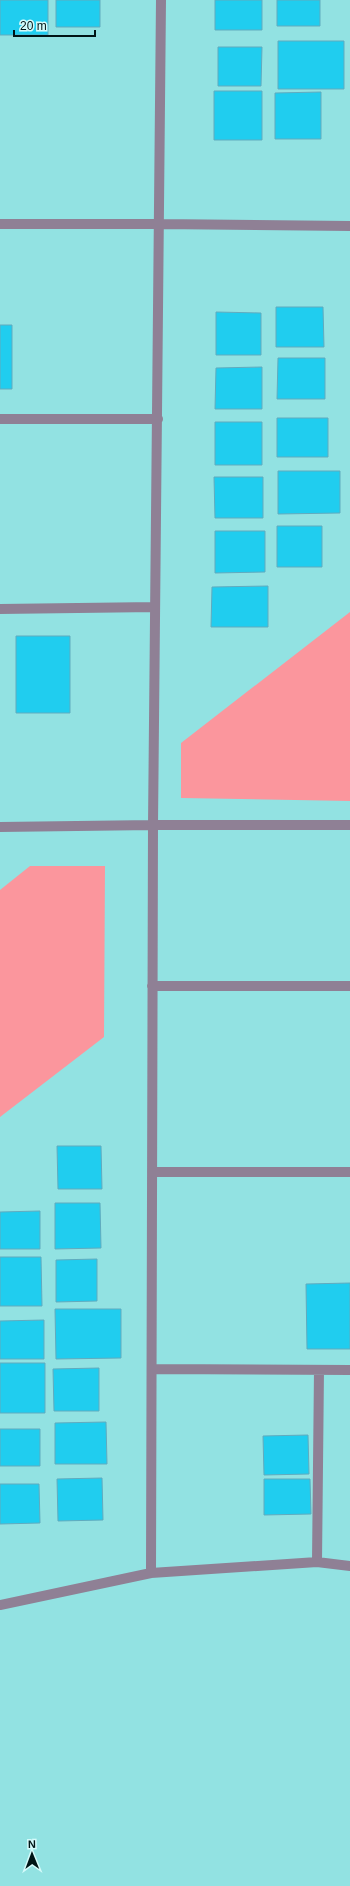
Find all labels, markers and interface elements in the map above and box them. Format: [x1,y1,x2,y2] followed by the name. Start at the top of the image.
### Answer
[14,12,95,38] scale bar
[20,19,47,33] text: 20 m
[12,1834,52,1874] north arrow
[28,1838,36,1850] text: N

